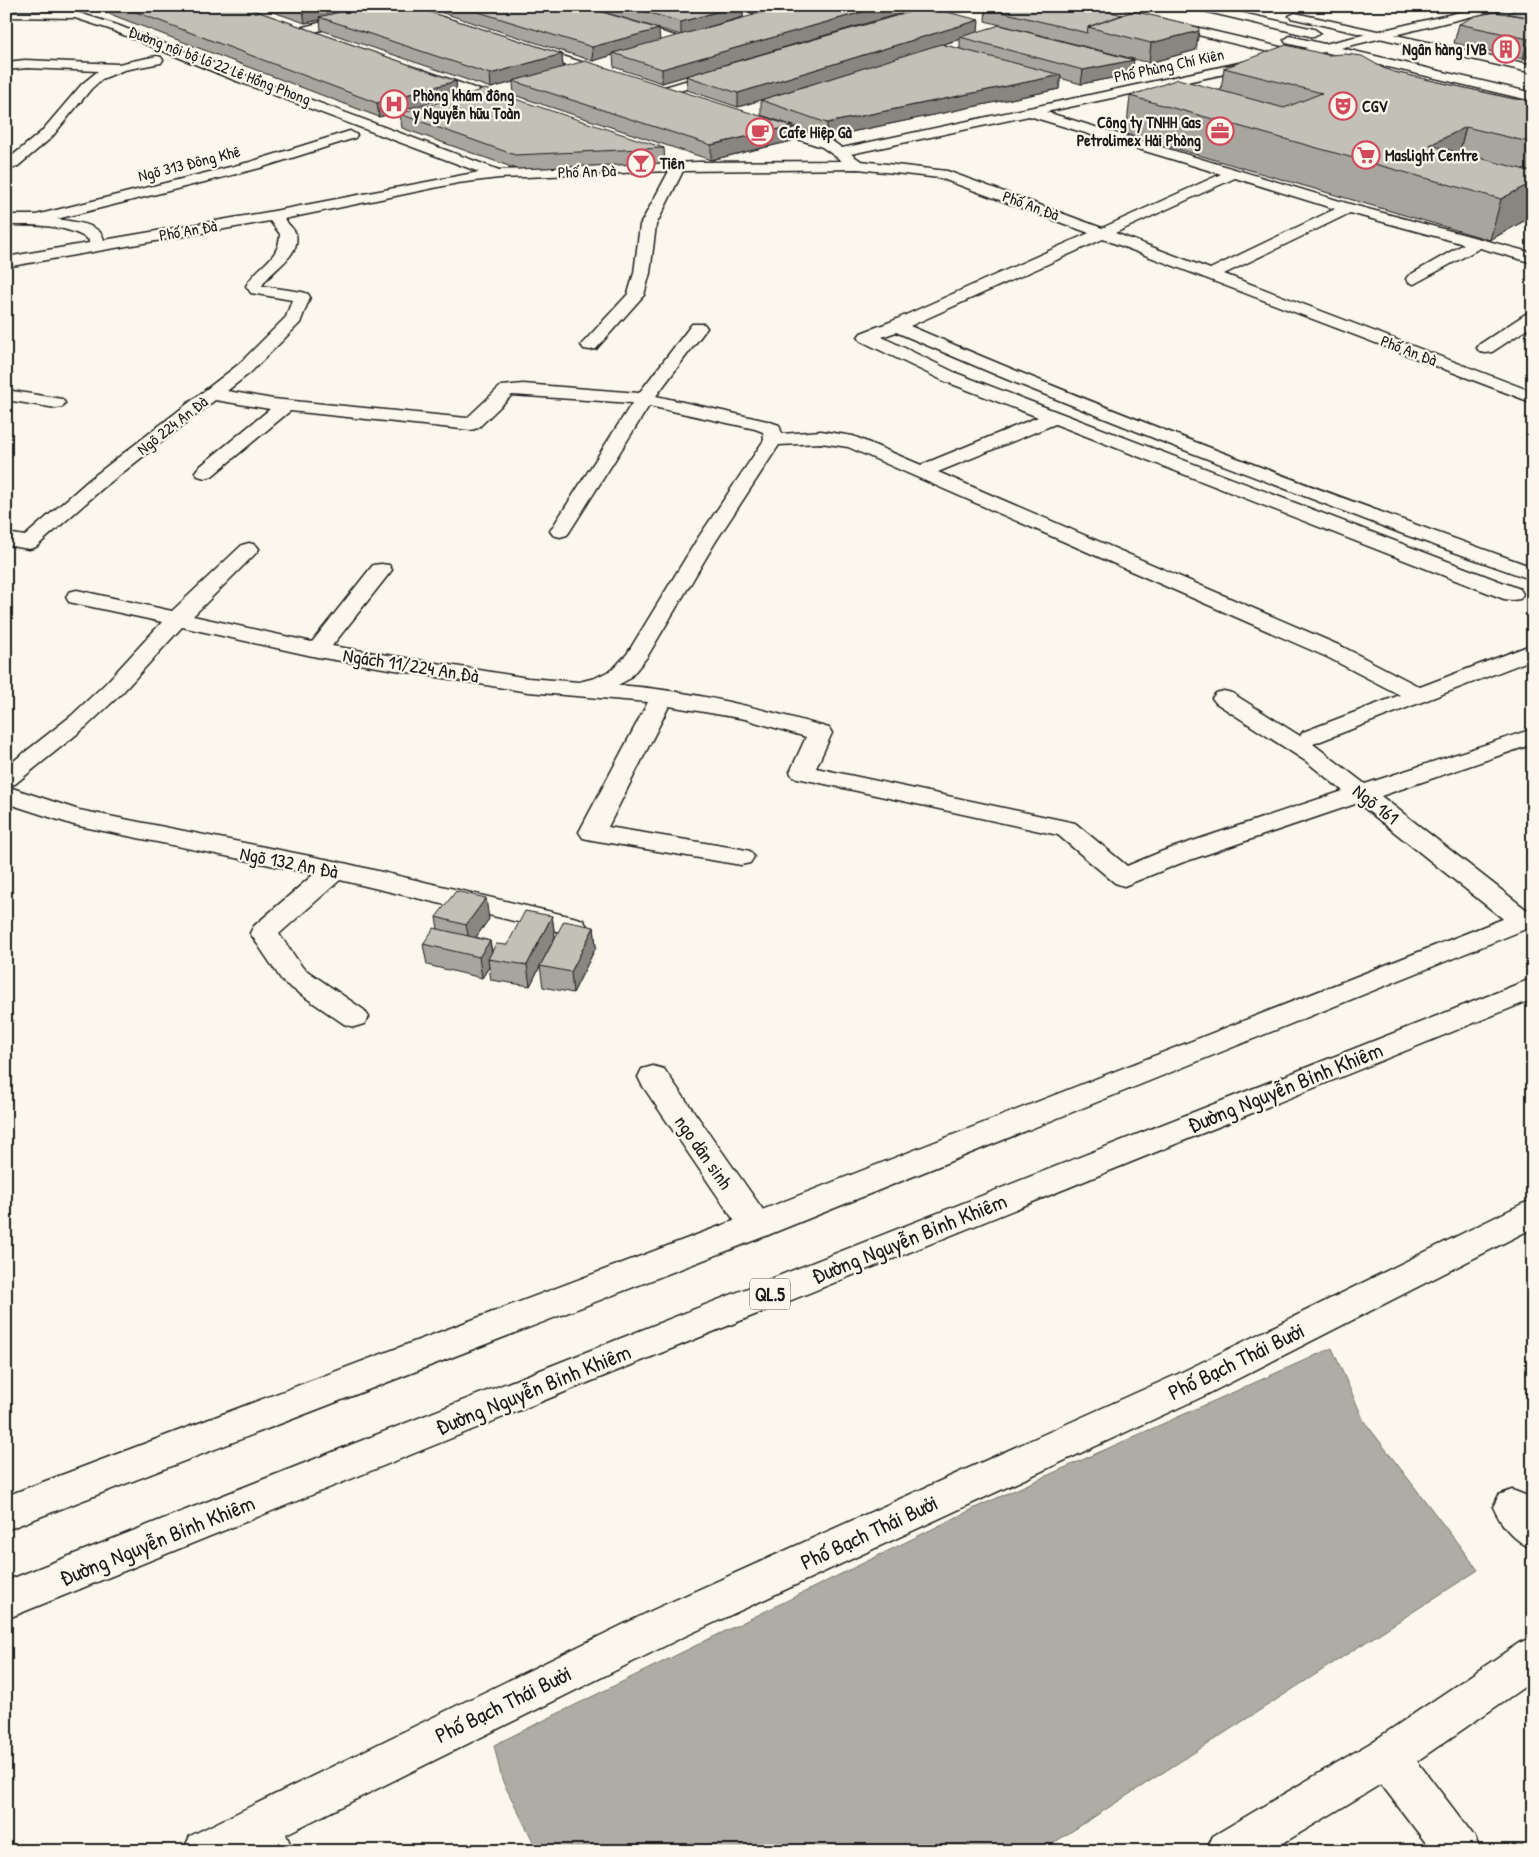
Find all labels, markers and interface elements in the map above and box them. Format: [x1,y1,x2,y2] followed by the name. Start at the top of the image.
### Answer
[126,20,314,110] street label: Đường nội bộ lô 22 Lê Hồng Phong
[1491,34,1521,64] building icon: Ngân hàng IVB
[1402,38,1487,61] place label: Ngân hàng IVB
[1112,43,1226,87] street label: Phố Phùng Chí Kiên
[412,84,520,125] place label: Phòng khám đông y Nguyễn hữu Toàn
[379,89,409,119] hospital icon: Phòng khám đông y Nguyễn hữu Toàn
[1328,91,1358,121] theatre icon: CGV
[1362,95,1388,117] place label: CGV
[1077,111,1202,152] place label: Công ty TNHH Gas Petrolimex Hải Phòng
[1205,116,1235,146] office icon: Công ty TNHH Gas Petrolimex Hải Phòng
[745,117,775,147] cafe icon: Cafe Hiệp Gà
[779,121,852,144] place label: Cafe Hiệp Gà
[136,140,243,186] street label: Ngõ 313 Đông Khê
[1351,140,1381,170] supermarket icon: Maslight Centre
[1385,144,1479,167] place label: Maslight Centre
[626,148,656,178] bar icon: Tiên
[659,152,685,174] place label: Tiên
[557,159,617,183] street label: Phố An Đà
[1000,185,1062,225] street label: Phố An Đà
[157,214,219,246] street label: Phố An Đà
[1378,329,1440,371] street label: Phố An Đà
[132,390,212,460] street label: Ngõ 224 An Đà
[341,641,481,689] street label: Ngách 11/224 An Đà
[1348,778,1405,830] street label: Ngõ 161
[238,840,341,884] street label: Ngõ 132 An Đà
[1183,1034,1387,1140] street label: Đường Nguyễn Bỉnh Khiêm
[669,1110,739,1194] street label: ngo dân sinh
[807,1185,1011,1291] street label: Đường Nguyễn Bỉnh Khiêm
[750,1278,790,1310] road number: QL.5
[1163,1315,1309,1407] street label: Phố Bạch Thái Bưởi
[431,1336,635,1442] street label: Đường Nguyễn Bỉnh Khiêm
[55,1487,259,1593] street label: Đường Nguyễn Bỉnh Khiêm
[795,1487,943,1577] street label: Phố Bạch Thái Bưởi
[430,1658,576,1750] street label: Phố Bạch Thái Bưởi

